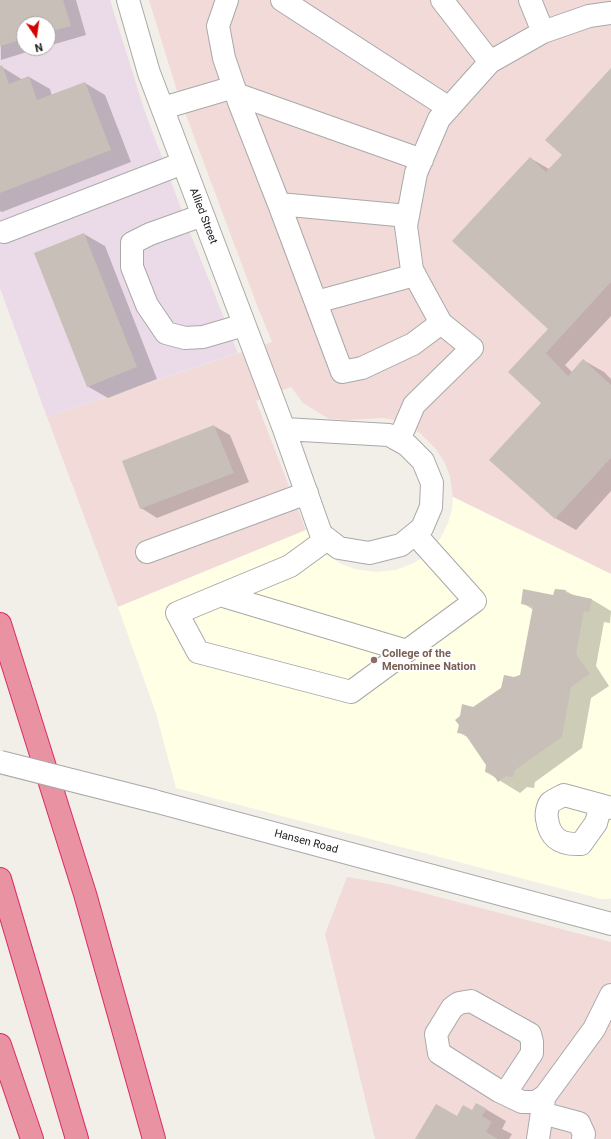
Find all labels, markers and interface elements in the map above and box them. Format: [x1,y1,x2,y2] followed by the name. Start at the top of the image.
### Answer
[16,16,56,56] north arrow
[33,40,44,54] text: N
[186,186,220,246] street label: Allied Street
[382,647,476,673] place label: College of the Menominee Nation
[369,655,379,665] marker: College of the Menominee Nation
[273,827,339,857] street label: Hansen Road

